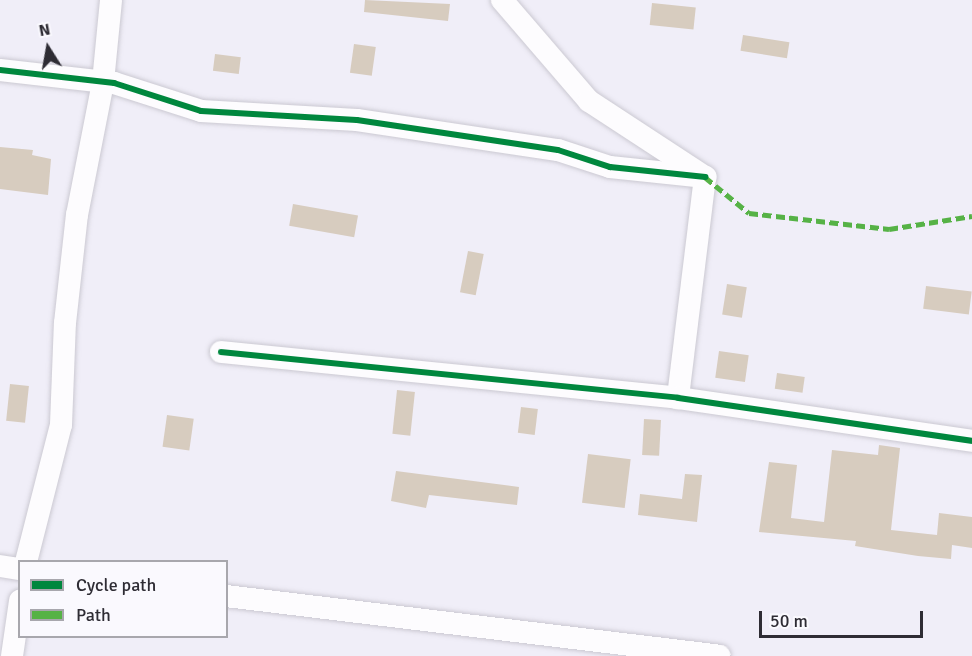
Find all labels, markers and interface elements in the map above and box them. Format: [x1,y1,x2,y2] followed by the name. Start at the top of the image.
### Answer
[18,18,78,78] north arrow
[37,19,52,41] text: N
[18,560,228,638] legend
[76,574,156,596] text: Cycle path
[762,599,926,637] scale bar
[76,604,111,626] text: Path
[770,610,808,632] text: 50 m

